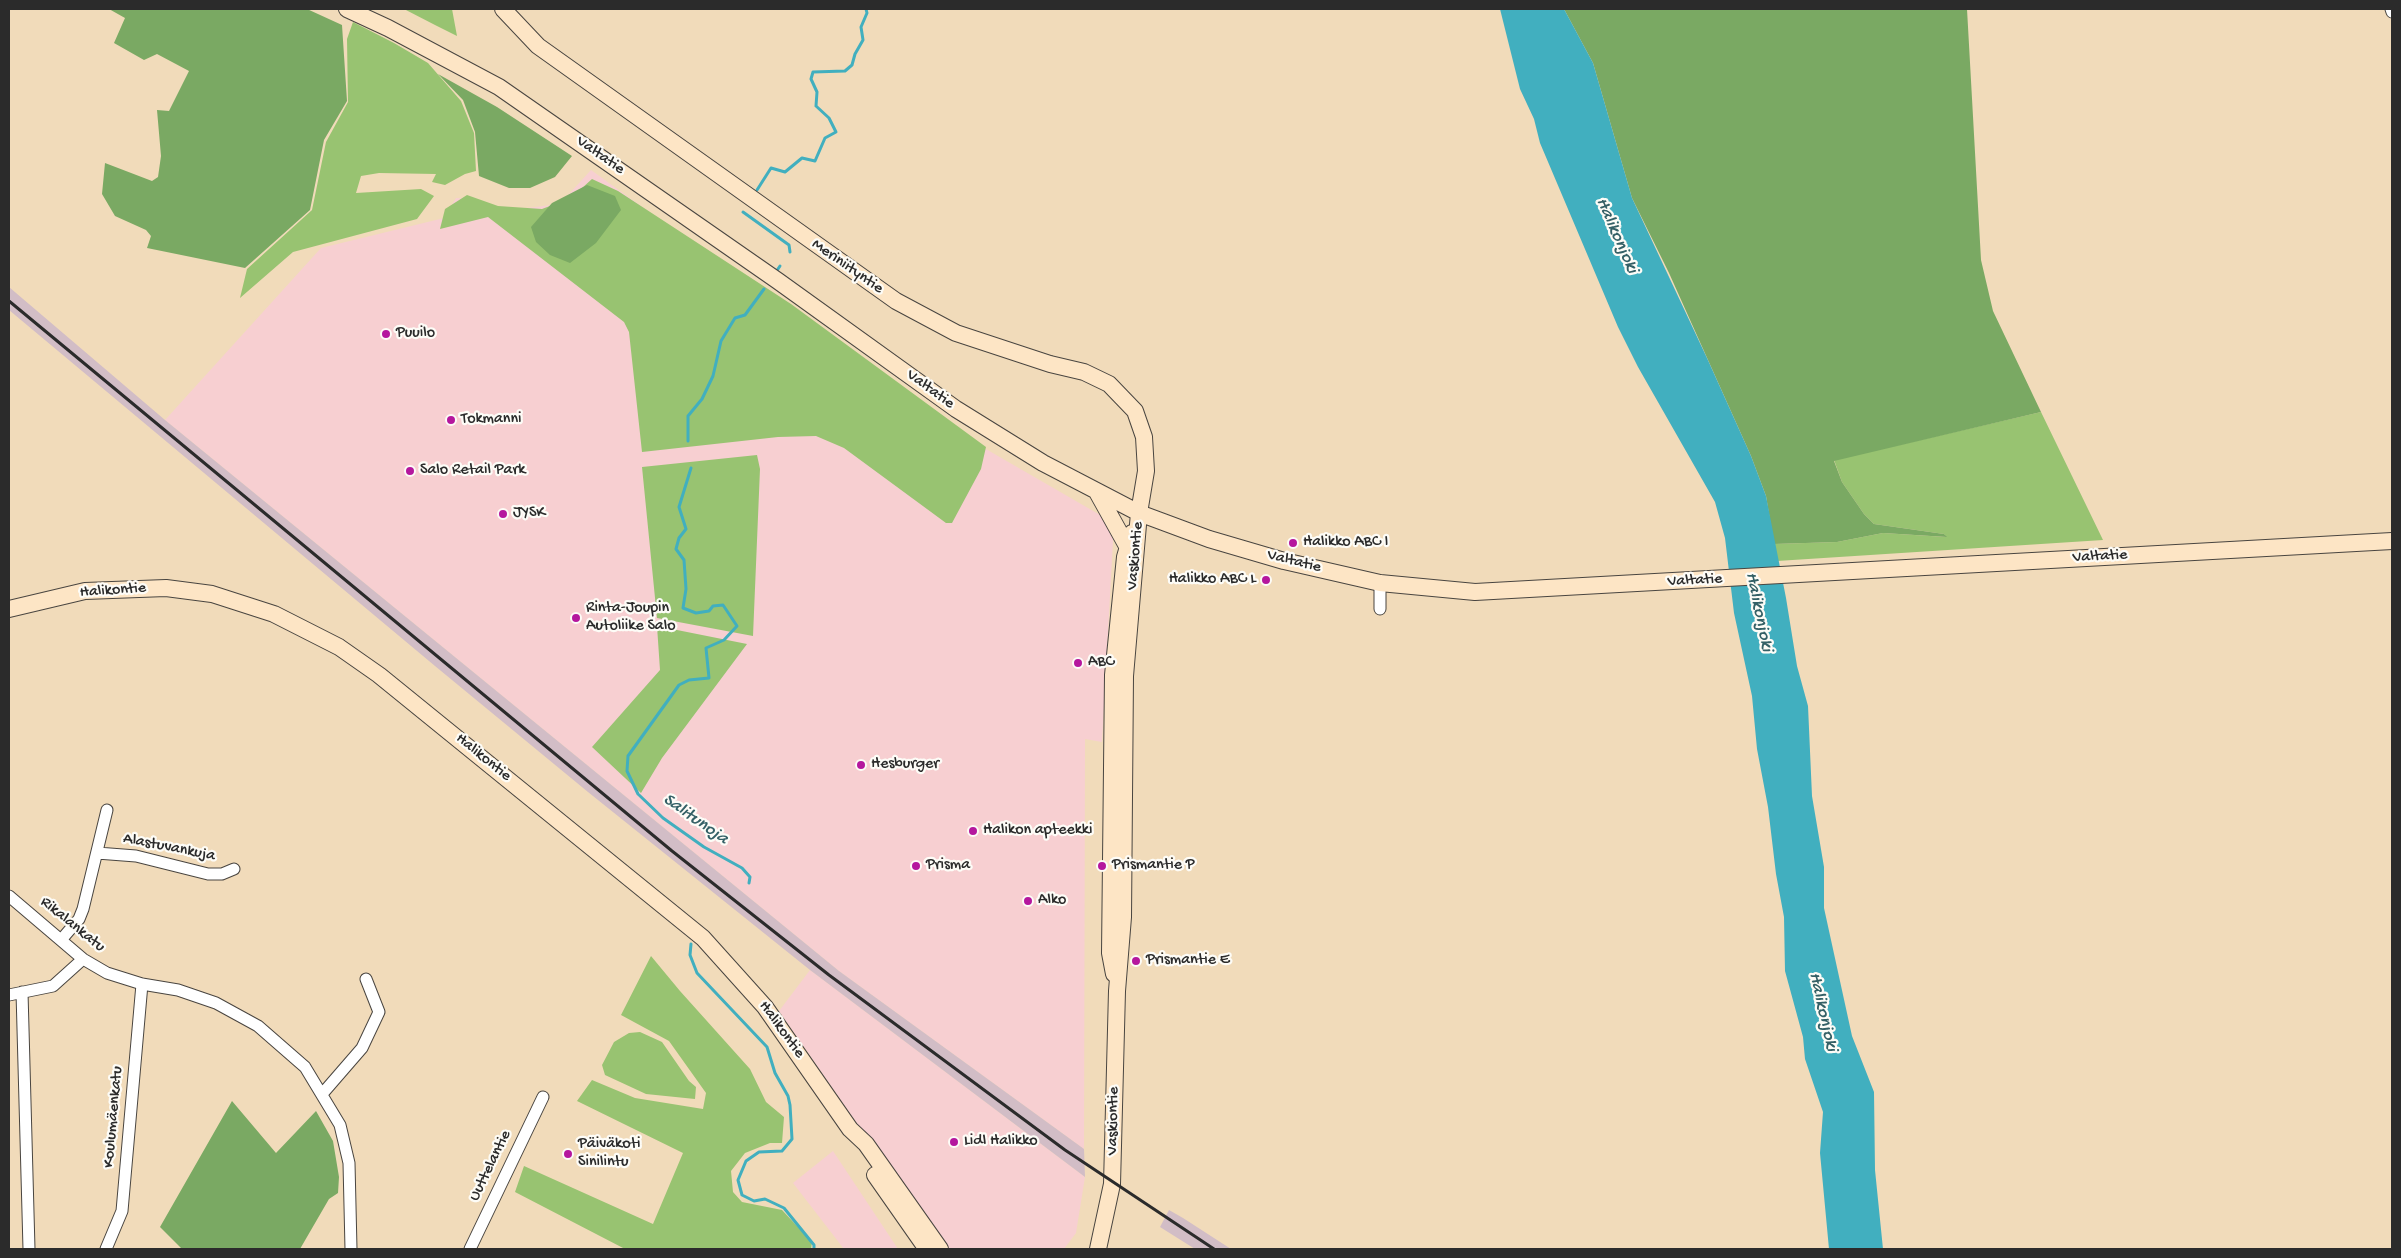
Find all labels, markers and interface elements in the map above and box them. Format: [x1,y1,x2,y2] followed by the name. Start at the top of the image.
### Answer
[572,132,628,180] street label: Valtatie
[1590,195,1642,277] water label: Halikonjoki
[807,235,887,299] street label: Meriniityntie
[396,324,435,344] place label: Puuilo
[380,328,392,340] marker: Puuilo
[902,366,958,414] street label: Valtatie
[461,410,522,430] place label: Tokmanni
[445,414,457,426] marker: Tokmanni
[420,461,525,481] place label: Salo Retail Park
[404,465,416,477] marker: Salo Retail Park
[513,504,545,524] place label: JYSK
[497,508,509,520] marker: JYSK
[1123,521,1149,591] street label: Vaskiontie
[1303,533,1388,553] place label: Halikko ABC I
[1287,537,1299,549] marker: Halikko ABC I
[1265,546,1323,578] street label: Valtatie
[2072,546,2128,568] street label: Valtatie
[1169,570,1256,590] place label: Halikko ABC L
[1667,570,1723,592] street label: Valtatie
[1739,570,1777,654] water label: Halikonjoki
[1260,574,1272,586] marker: Halikko ABC L
[79,579,147,603] street label: Halikontie
[586,599,676,637] place label: Rinta-Joupin Autoliike Salo
[570,612,582,624] marker: Rinta-Joupin Autoliike Salo
[1088,653,1114,673] place label: ABC
[1072,657,1084,669] marker: ABC
[451,730,515,786] street label: Halikontie
[871,755,939,775] place label: Hesburger
[855,759,867,771] marker: Hesburger
[658,790,732,850] water label: Salitunoja
[983,821,1092,841] place label: Halikon apteekki
[967,825,979,837] marker: Halikon apteekki
[121,830,217,866] street label: Alastuvankuja
[926,856,970,876] place label: Prisma
[1112,856,1195,876] place label: Prismantie P
[910,860,922,872] marker: Prisma
[1096,860,1108,872] marker: Prismantie P
[1038,891,1066,911] place label: Alko
[36,893,108,957] street label: Rikalankatu
[1022,895,1034,907] marker: Alko
[1146,951,1230,971] place label: Prismantie E
[1130,955,1142,967] marker: Prismantie E
[1802,970,1842,1054] water label: Halikonjoki
[754,998,808,1062] street label: Halikontie
[100,1065,128,1169] street label: Koulumäenkatu
[1104,1087,1124,1155] street label: Vaskiontie
[466,1127,516,1205] street label: Uuttelantie
[964,1132,1038,1152] place label: Lidl Halikko
[578,1135,641,1173] place label: Päiväkoti Sinilintu
[948,1136,960,1148] marker: Lidl Halikko
[562,1148,574,1160] marker: Päiväkoti Sinilintu

